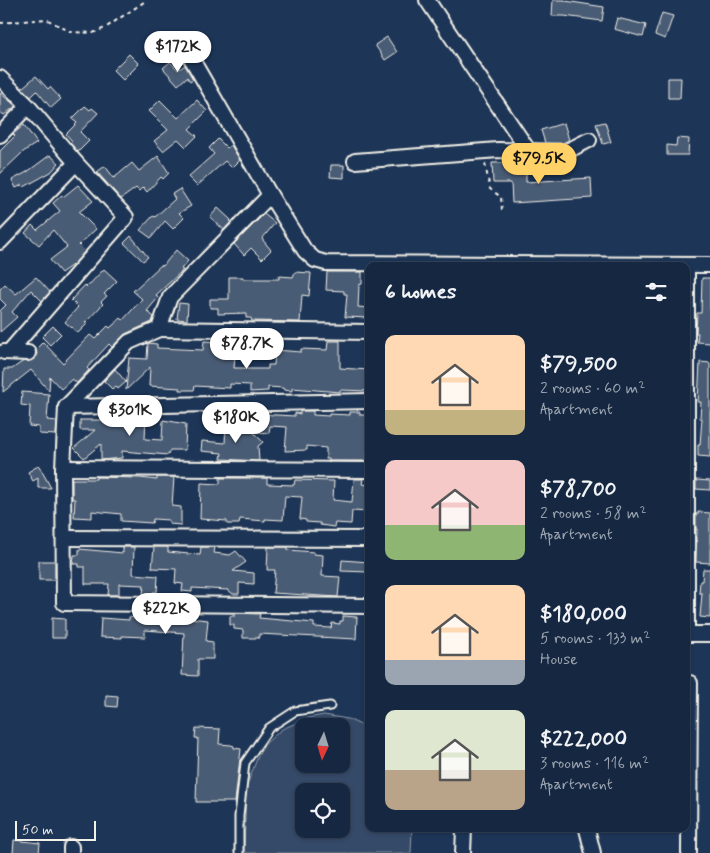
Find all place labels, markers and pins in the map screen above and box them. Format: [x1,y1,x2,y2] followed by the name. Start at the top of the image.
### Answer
[143,30,213,73] pin: $172K
[498,142,580,185] pin: $79.5K
[206,328,288,370] pin: $78.7K
[95,394,165,437] pin: $301K
[201,402,271,444] pin: $180K
[131,592,201,635] pin: $222K

